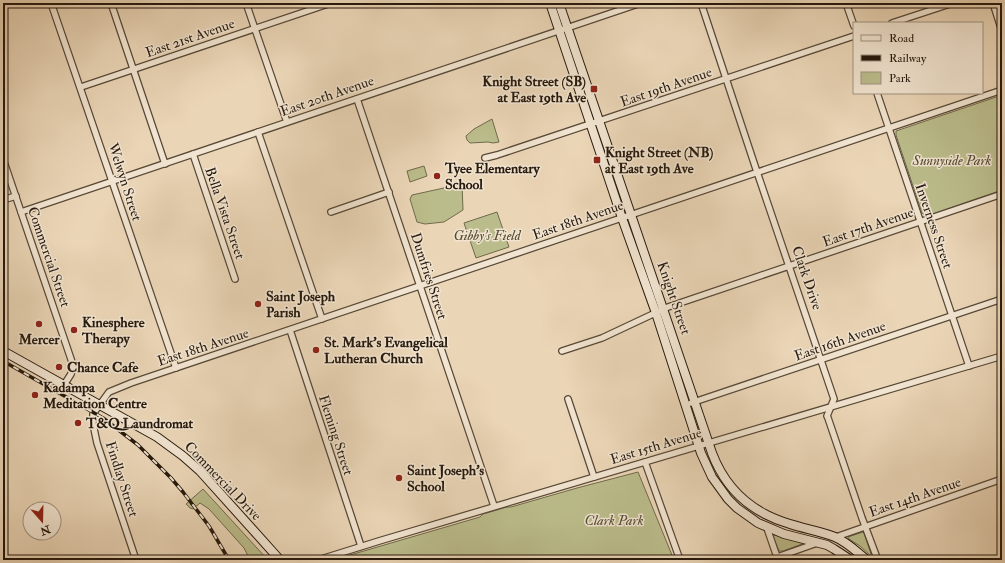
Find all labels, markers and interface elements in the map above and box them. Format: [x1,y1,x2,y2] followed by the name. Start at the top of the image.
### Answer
[143,15,237,61] street label: East 21st Avenue
[853,22,983,94] legend
[889,31,914,46] text: Road
[889,51,927,66] text: Railway
[618,63,714,111] street label: East 19th Avenue
[889,71,911,86] text: Park
[278,72,376,120] street label: East 20th Avenue
[482,73,586,106] place label: Knight Street (SB) at East 19th Ave
[589,84,599,94] marker: Knight Street (SB) at East 19th Ave
[103,140,146,224] street label: Welwyn Street
[605,144,714,177] place label: Knight Street (NB) at East 19th Ave
[912,152,992,169] park label: Sunnyside Park
[592,155,602,165] marker: Knight Street (NB) at East 19th Ave
[444,160,541,193] place label: Tyee Elementary School
[201,165,249,262] street label: Bella Vista Street
[432,171,442,181] marker: Tyee Elementary School
[911,181,957,271] street label: Inverness Street
[530,196,626,244] street label: East 18th Avenue
[820,203,916,250] street label: East 17th Avenue
[24,205,74,310] street label: Commercial Street
[454,227,522,244] park label: Gibby's Field
[407,230,451,322] street label: Dumfries Street
[788,244,826,312] street label: Clark Drive
[654,259,695,337] street label: Knight Street
[266,288,336,321] place label: Saint Joseph Parish
[253,299,263,309] marker: Saint Joseph Parish
[81,314,145,348] place label: Kinesphere Therapy
[792,317,888,365] street label: East 16th Avenue
[34,319,44,329] marker: Mercer
[155,324,251,370] street label: East 18th Avenue
[69,325,79,335] marker: Kinesphere Therapy
[17,331,60,348] place label: Mercer
[324,334,448,367] place label: St. Mark's Evangelical Lutheran Church
[311,345,321,355] marker: St. Mark's Evangelical Lutheran Church
[67,359,138,376] place label: Chance Cafe
[54,362,64,372] marker: Chance Cafe
[42,379,147,412] place label: Kadampa Meditation Centre
[30,390,40,400] marker: Kadampa Meditation Centre
[315,393,357,478] street label: Fleming Street
[85,415,194,432] place label: T&Q Laundromat
[73,418,83,428] marker: T&Q Laundromat
[608,424,704,468] street label: East 15th Avenue
[181,438,265,524] street label: Commercial Drive
[101,439,142,520] street label: Findlay Street
[407,462,484,495] place label: Saint Joseph’s School
[394,473,404,483] marker: Saint Joseph’s School
[867,473,963,521] street label: East 14th Avenue
[22,501,62,541] north arrow
[585,512,644,529] park label: Clark Park
[37,522,53,538] text: N

